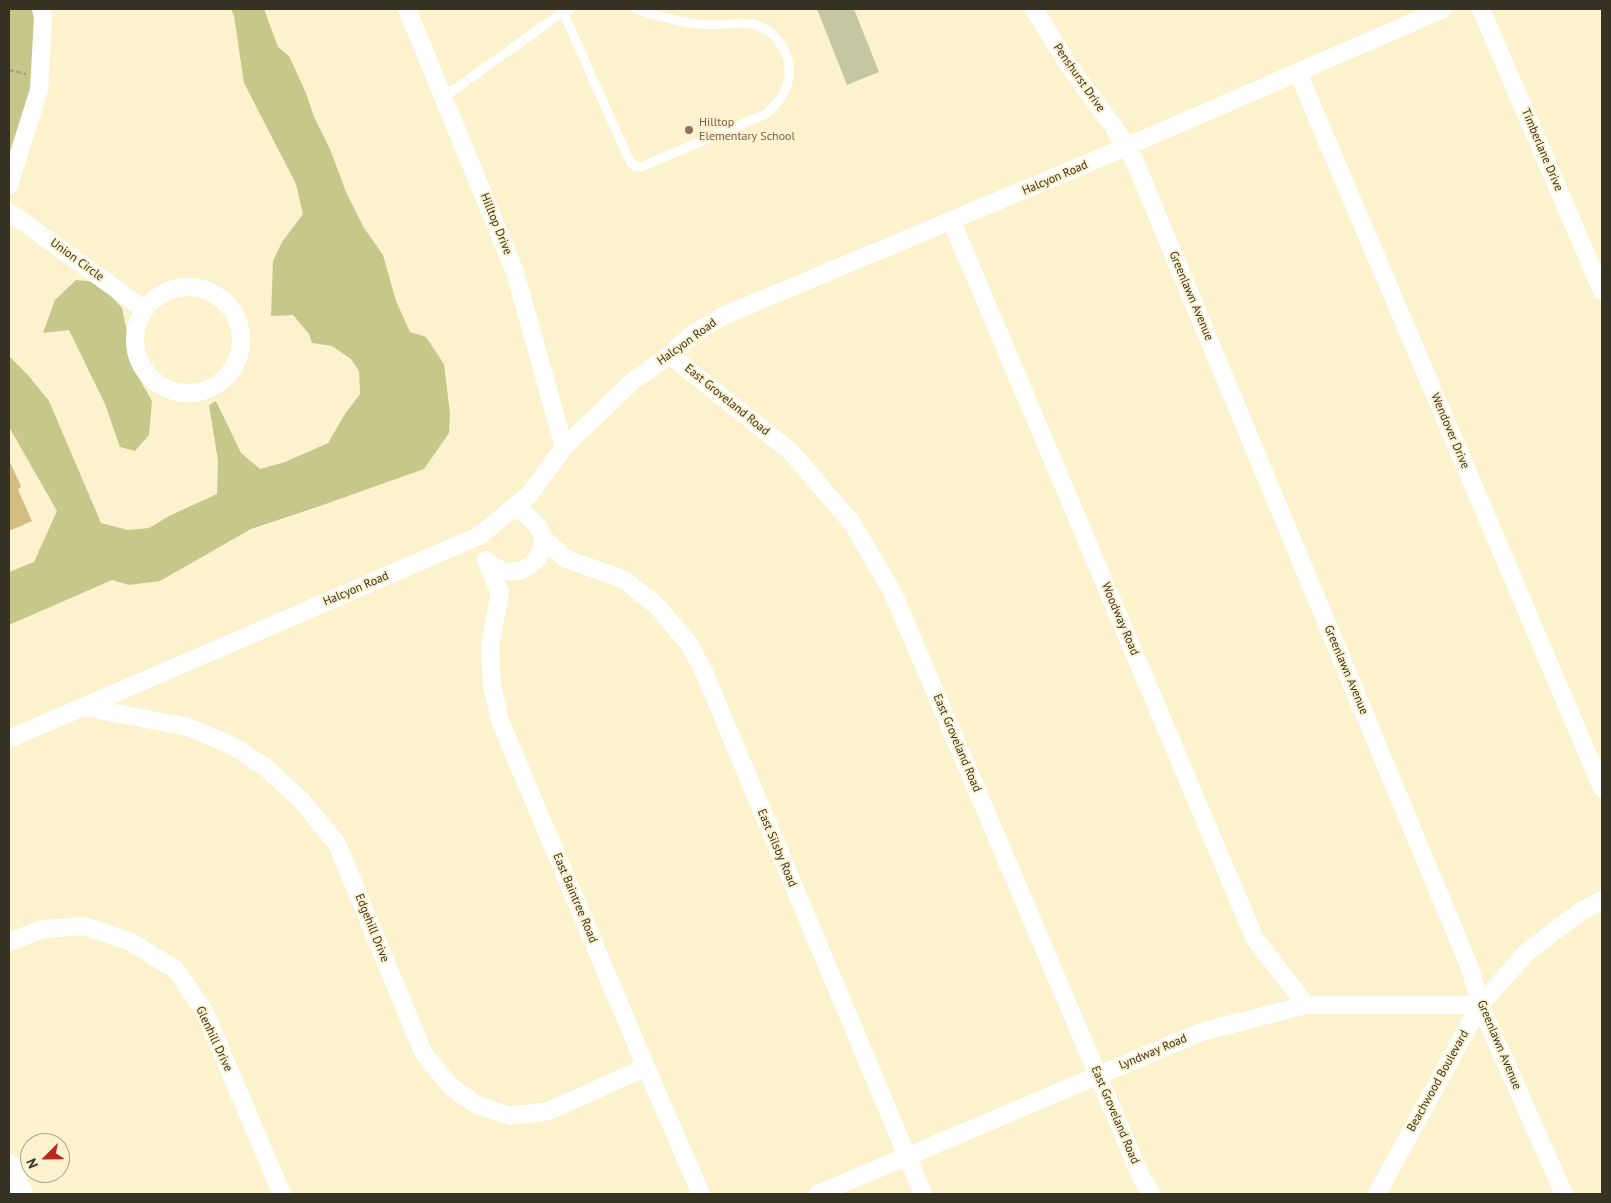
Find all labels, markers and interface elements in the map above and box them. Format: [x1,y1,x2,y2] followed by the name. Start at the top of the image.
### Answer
[1050,41,1108,115] street label: Penshurst Drive
[1518,106,1566,194] street label: Timberlane Drive
[699,116,795,144] place label: Hilltop Elementary School
[683,124,695,136] marker: Hilltop Elementary School
[1020,158,1090,198] street label: Halcyon Road
[477,191,515,257] street label: Hilltop Drive
[47,236,107,284] street label: Union Circle
[1166,249,1216,343] street label: Greenlawn Avenue
[655,316,719,368] street label: Halcyon Road
[682,361,772,439] street label: East Groveland Road
[1428,391,1472,471] street label: Wendover Drive
[321,569,391,609] street label: Halcyon Road
[1098,580,1142,658] street label: Woodway Road
[1321,623,1371,717] street label: Greenlawn Avenue
[930,692,984,794] street label: East Groveland Road
[754,807,800,889] street label: East Silsby Road
[550,851,600,945] street label: East Baintree Road
[352,892,392,964] street label: Edgehill Drive
[1474,998,1524,1092] street label: Greenlawn Avenue
[193,1004,235,1074] street label: Glenhill Drive
[1404,1028,1472,1134] street label: Beachwood Boulevard
[1117,1031,1189,1073] street label: Lyndway Road
[1088,1064,1142,1166] street label: East Groveland Road
[20,1133,70,1183] north arrow
[22,1156,42,1171] text: N

